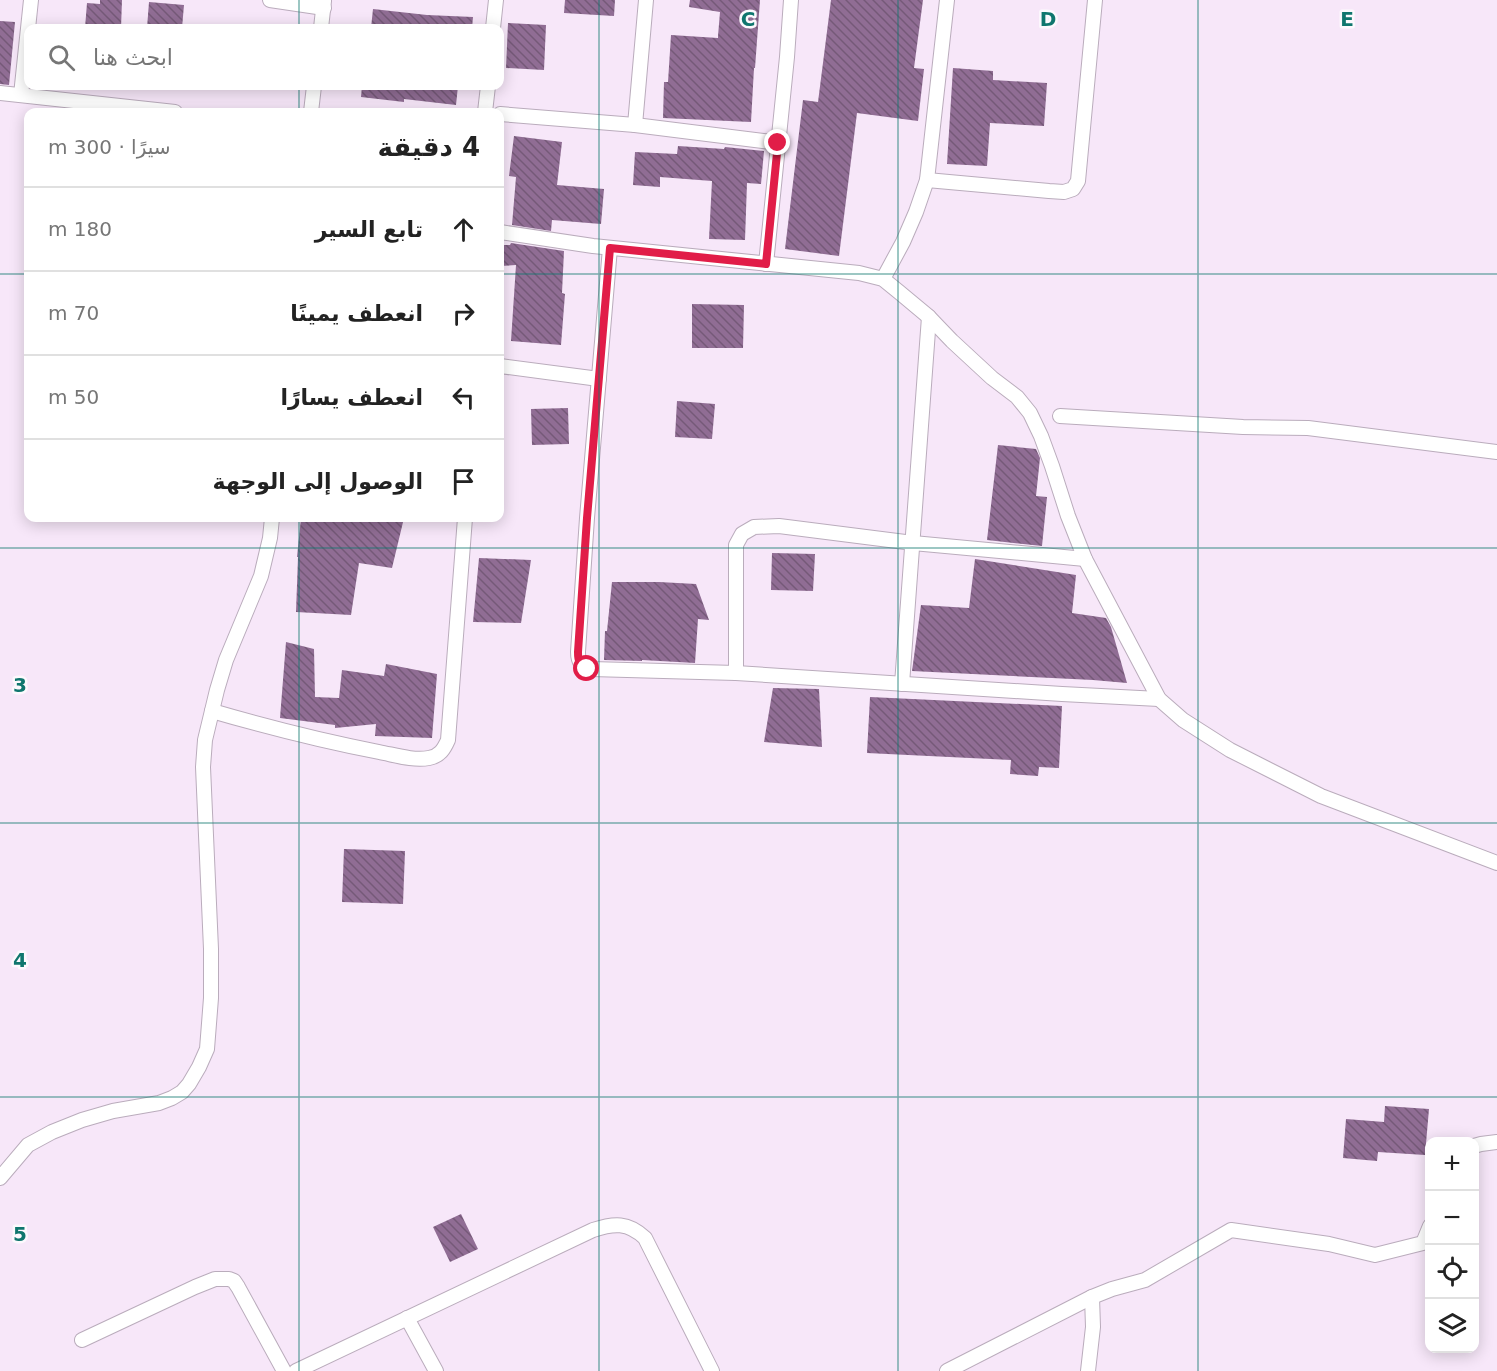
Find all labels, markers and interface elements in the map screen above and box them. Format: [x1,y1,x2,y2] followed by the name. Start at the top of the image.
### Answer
[741,7,755,31] text: C
[1040,7,1056,31] text: D
[1340,7,1354,31] text: E
[24,24,504,90] search box
[45,41,78,74] icon: search
[93,45,173,70] text: ابحث هنا
[764,129,790,155] route end
[377,132,480,162] text: 4 دقيقة
[48,135,171,159] text: سيرًا · 300 m
[447,213,480,246] icon: ahead
[48,217,112,241] text: 180 m
[315,217,423,242] text: تابع السير
[447,297,480,330] icon: right
[48,301,99,325] text: 70 m
[290,301,423,326] text: انعطف يمينًا
[447,381,480,414] icon: left
[48,385,99,409] text: 50 m
[280,385,423,410] text: انعطف يسارًا
[447,465,480,498] icon: arrive
[213,469,423,494] text: الوصول إلى الوجهة
[573,655,599,681] route start
[13,673,27,697] text: 3
[13,948,27,972] text: 4
[1425,1137,1479,1353] map controls
[1425,1137,1479,1191] button: +
[1425,1191,1479,1245] button: −
[13,1222,27,1246] text: 5
[1425,1245,1479,1299] button: locate
[1425,1299,1479,1353] button: layers

